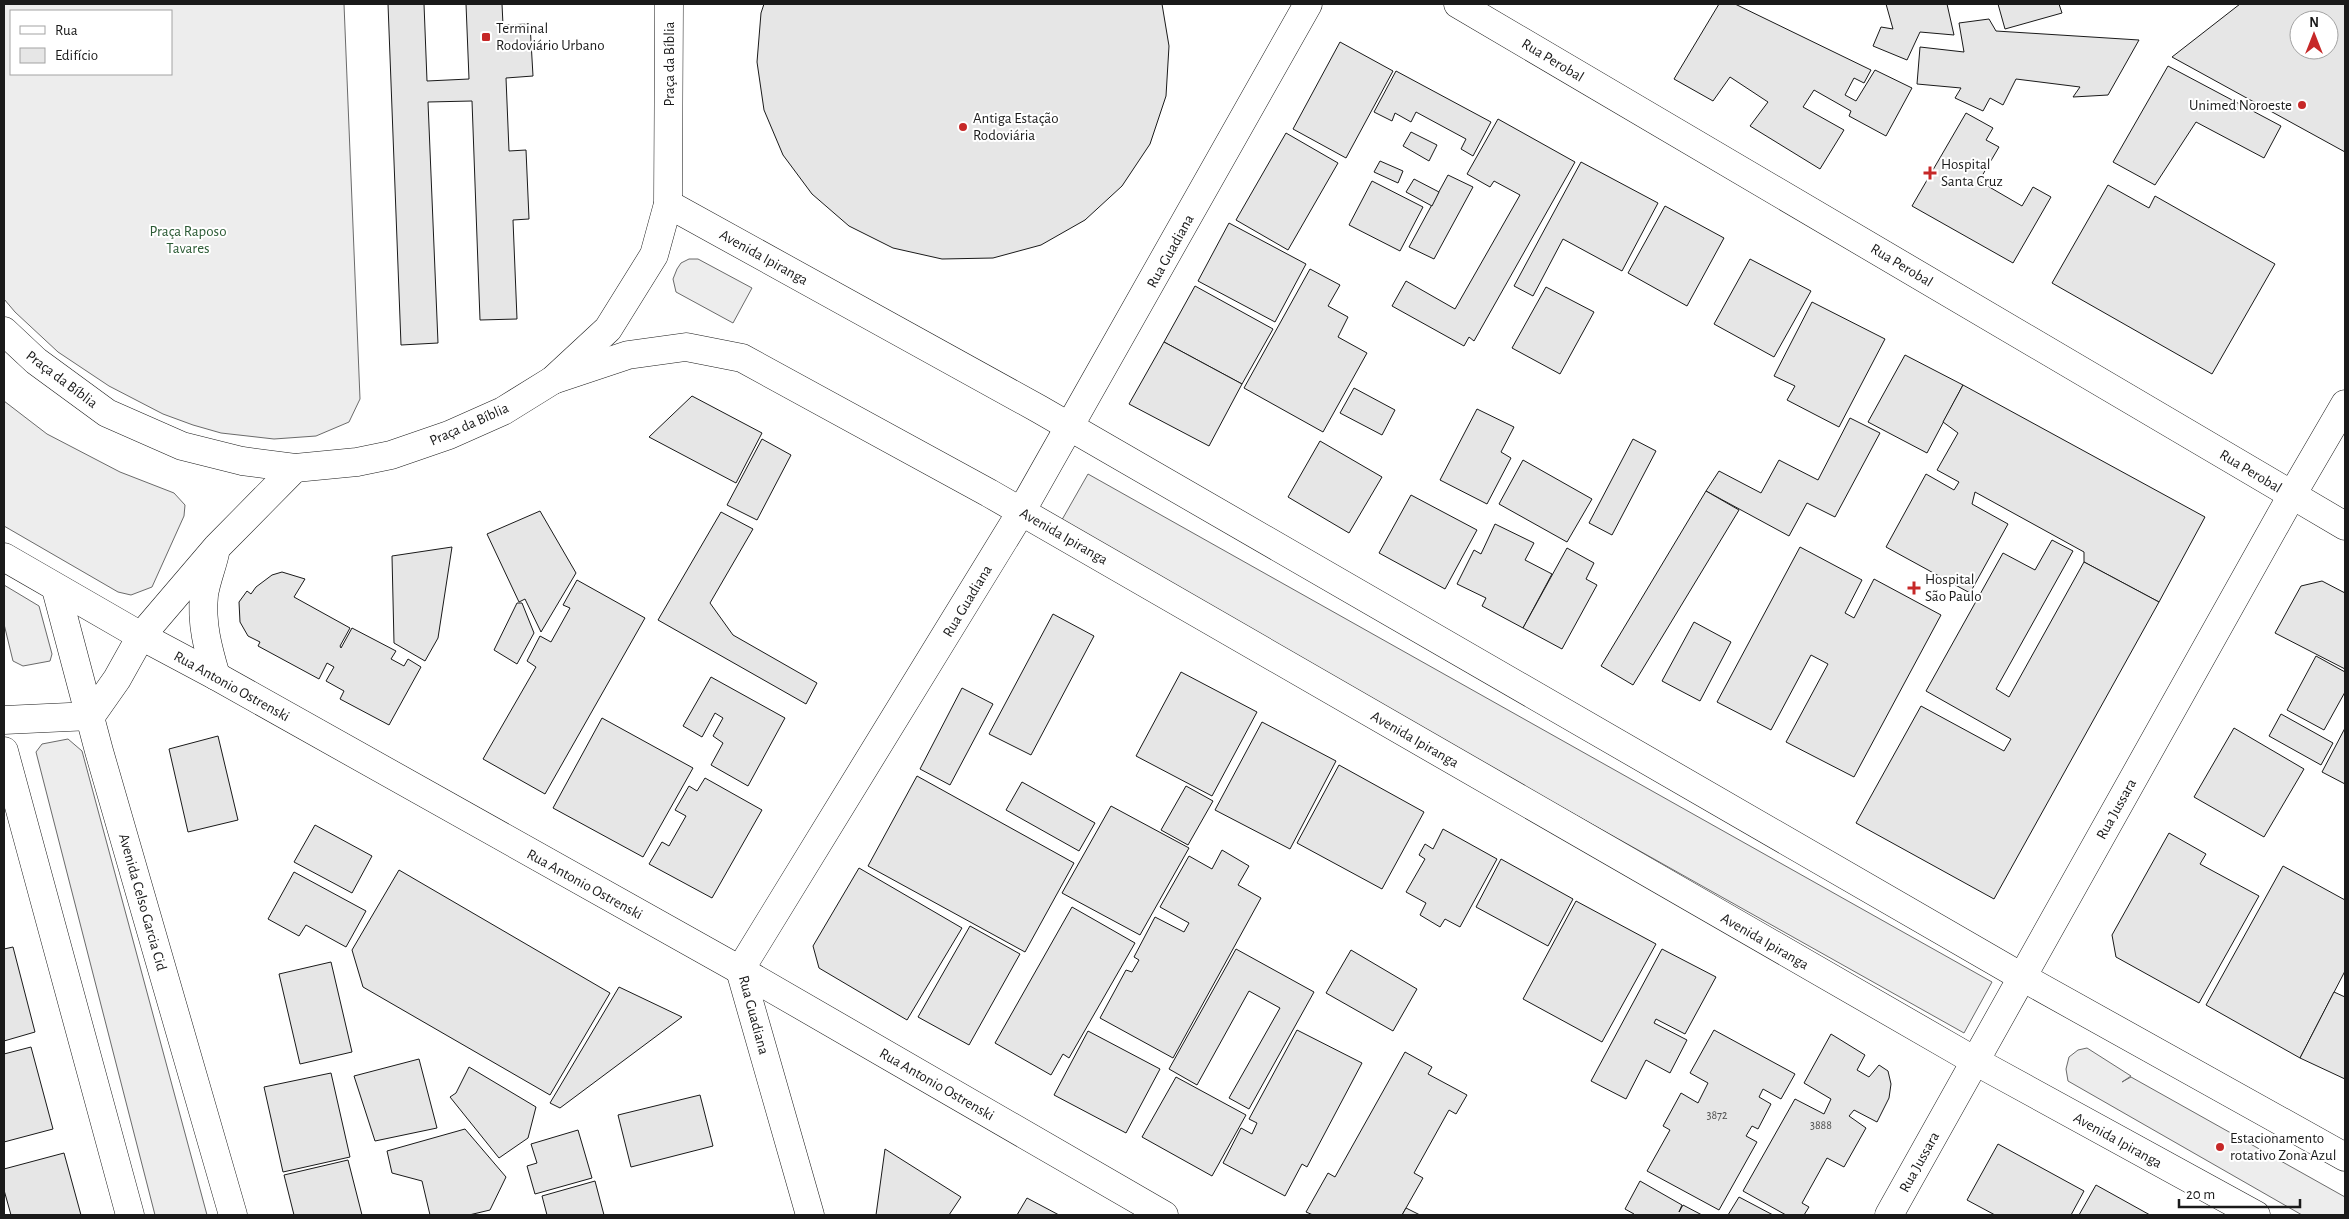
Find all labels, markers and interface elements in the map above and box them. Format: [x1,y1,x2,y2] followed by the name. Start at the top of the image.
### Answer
[10,10,172,75] legend
[2289,10,2339,60] north arrow
[2309,16,2319,30] text: N
[496,21,605,53] place label: Terminal Rodoviário Urbano
[662,21,677,107] street label: Praça da Bíblia
[55,23,78,38] text: Rua
[480,31,492,43] marker: Terminal Rodoviário Urbano
[1519,36,1586,85] street label: Rua Perobal
[55,48,98,63] text: Edifício
[2189,98,2292,113] place label: Unimed Noroeste
[2296,99,2308,111] marker: Unimed Noroeste
[973,111,1059,143] place label: Antiga Estação Rodoviária
[957,121,969,133] marker: Antiga Estação Rodoviária
[1941,157,2003,189] place label: Hospital Santa Cruz
[1923,166,1937,180] marker: Hospital Santa Cruz
[1144,212,1197,290] street label: Rua Guadiana
[149,224,227,256] park label: Praça Raposo Tavares
[717,227,811,288] street label: Avenida Ipiranga
[1868,241,1935,290] street label: Rua Perobal
[23,348,100,411] street label: Praça da Bíblia
[427,400,511,449] street label: Praça da Bíblia
[2217,447,2284,496] street label: Rua Perobal
[1017,505,1110,568] street label: Avenida Ipiranga
[940,563,995,640] street label: Rua Guadiana
[1925,572,1982,604] place label: Hospital São Paulo
[1907,581,1921,595] marker: Hospital São Paulo
[171,648,292,724] street label: Rua Antonio Ostrenski
[1368,708,1461,771] street label: Avenida Ipiranga
[2094,776,2139,842] street label: Rua Jussara
[116,832,169,973] street label: Avenida Celso Garcia Cid
[524,846,645,922] street label: Rua Antonio Ostrenski
[1718,910,1811,973] street label: Avenida Ipiranga
[736,974,771,1056] street label: Rua Guadiana
[877,1046,997,1123] street label: Rua Antonio Ostrenski
[1706,1109,1728,1121] house number: 3872
[2071,1110,2165,1171] street label: Avenida Ipiranga
[1810,1119,1832,1131] house number: 3888
[1897,1129,1942,1195] street label: Rua Jussara
[2230,1131,2336,1163] place label: Estacionamento rotativo Zona Azul
[2214,1141,2226,1153] marker: Estacionamento rotativo Zona Azul
[2179,1176,2300,1208] scale bar
[2186,1187,2215,1202] text: 20 m

